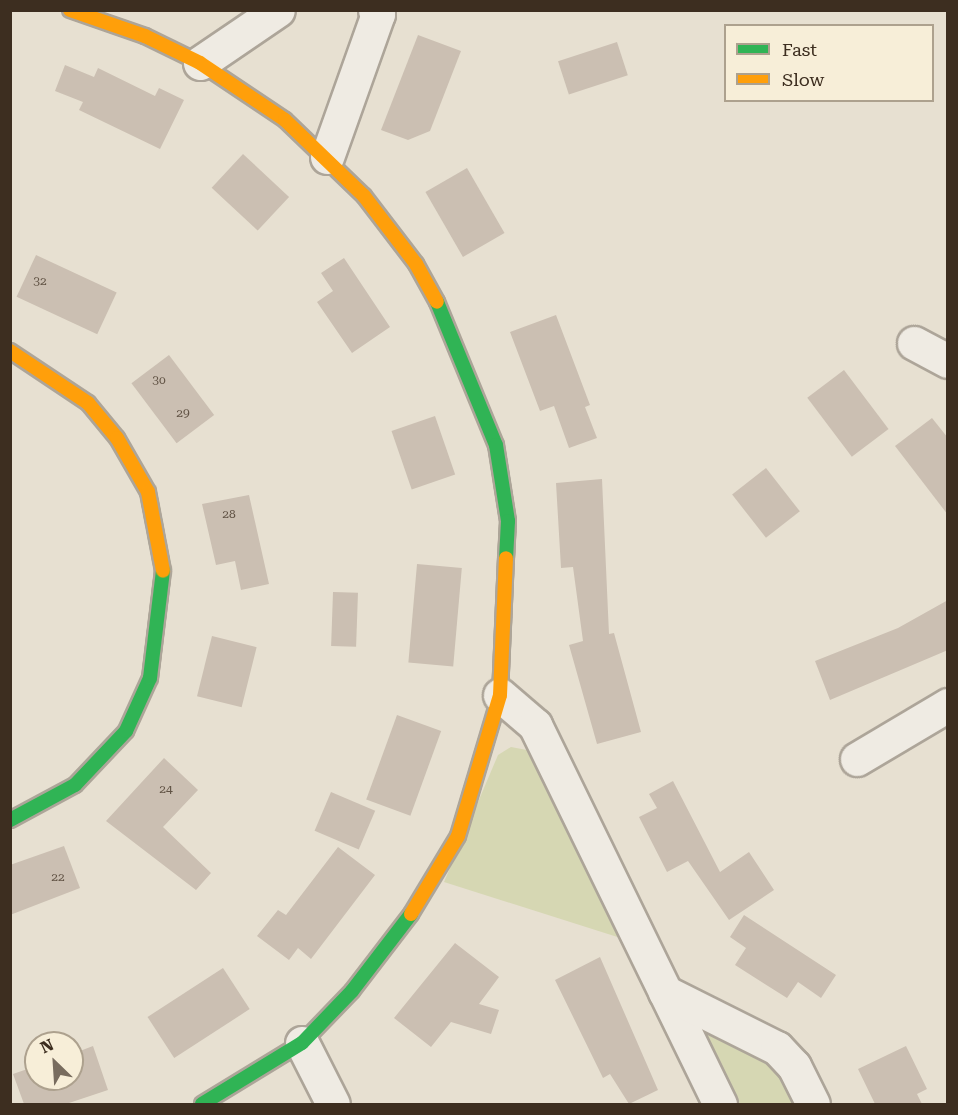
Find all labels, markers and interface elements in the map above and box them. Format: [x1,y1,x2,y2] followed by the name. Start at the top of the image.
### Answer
[724,24,934,102] legend
[782,39,817,60] text: Fast
[782,69,824,90] text: Slow
[33,275,47,289] house number: 32
[152,374,166,388] house number: 30
[176,407,190,421] house number: 29
[222,508,236,522] house number: 28
[159,783,173,797] house number: 24
[51,871,65,885] house number: 22
[24,1031,84,1091] north arrow
[37,1035,57,1057] text: N

